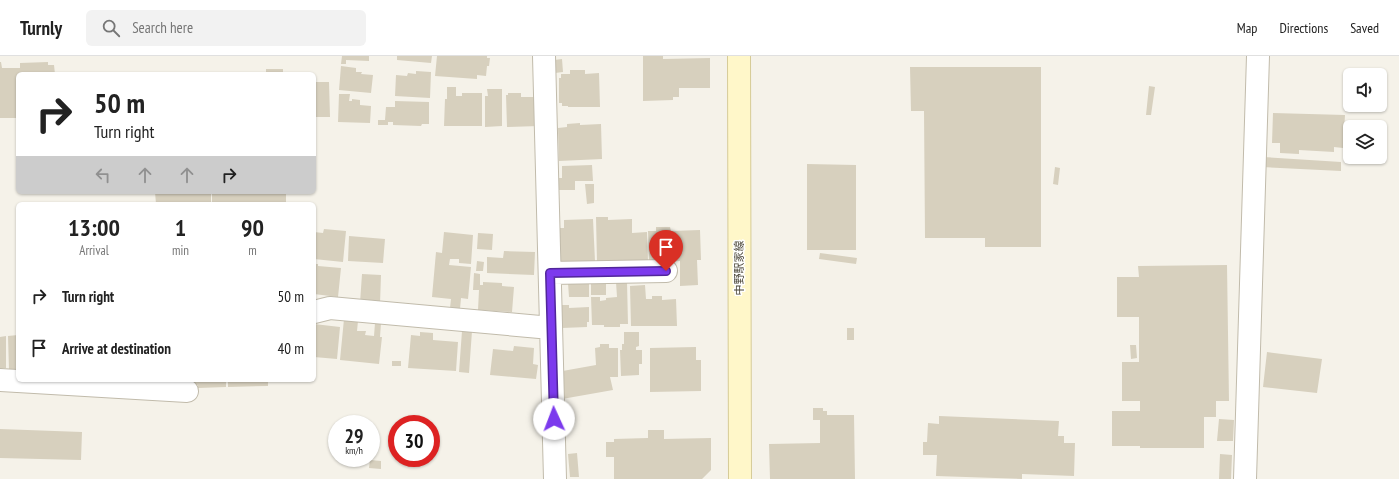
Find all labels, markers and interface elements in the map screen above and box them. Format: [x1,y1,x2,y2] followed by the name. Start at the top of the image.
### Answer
[86,10,366,46] search box
[20,16,62,40] text: Turnly
[100,17,122,39] icon: search
[132,18,193,37] text: Search here
[1237,19,1257,37] text: Map
[1279,19,1328,37] text: Directions
[1350,19,1379,37] text: Saved
[1343,68,1387,164] map controls
[1343,68,1387,112] button: sound
[94,84,145,121] text: 50 m
[28,88,80,140] icon: right
[94,120,154,143] text: Turn right
[1343,120,1387,164] button: layers
[92,164,114,186] icon: left
[134,164,156,186] icon: ahead
[176,164,198,186] icon: ahead
[218,164,240,186] icon: right
[68,212,120,243] text: 13:00
[175,212,186,243] text: 1
[241,212,264,243] text: 90
[649,230,683,271] pin
[655,236,677,258] icon: arrive
[732,241,746,296] street label: 中野駅家線
[79,242,109,259] text: Arrival
[172,242,189,259] text: min
[248,242,257,259] text: m
[28,285,50,307] icon: right
[62,287,114,306] text: Turn right
[278,287,304,306] text: 50 m
[28,337,50,359] icon: arrive
[62,339,171,358] text: Arrive at destination
[278,339,304,358] text: 40 m
[533,398,575,440] position arrow
[388,415,440,467] speed limit sign: 30
[344,423,364,449] text: 29
[345,444,363,457] text: km/h

